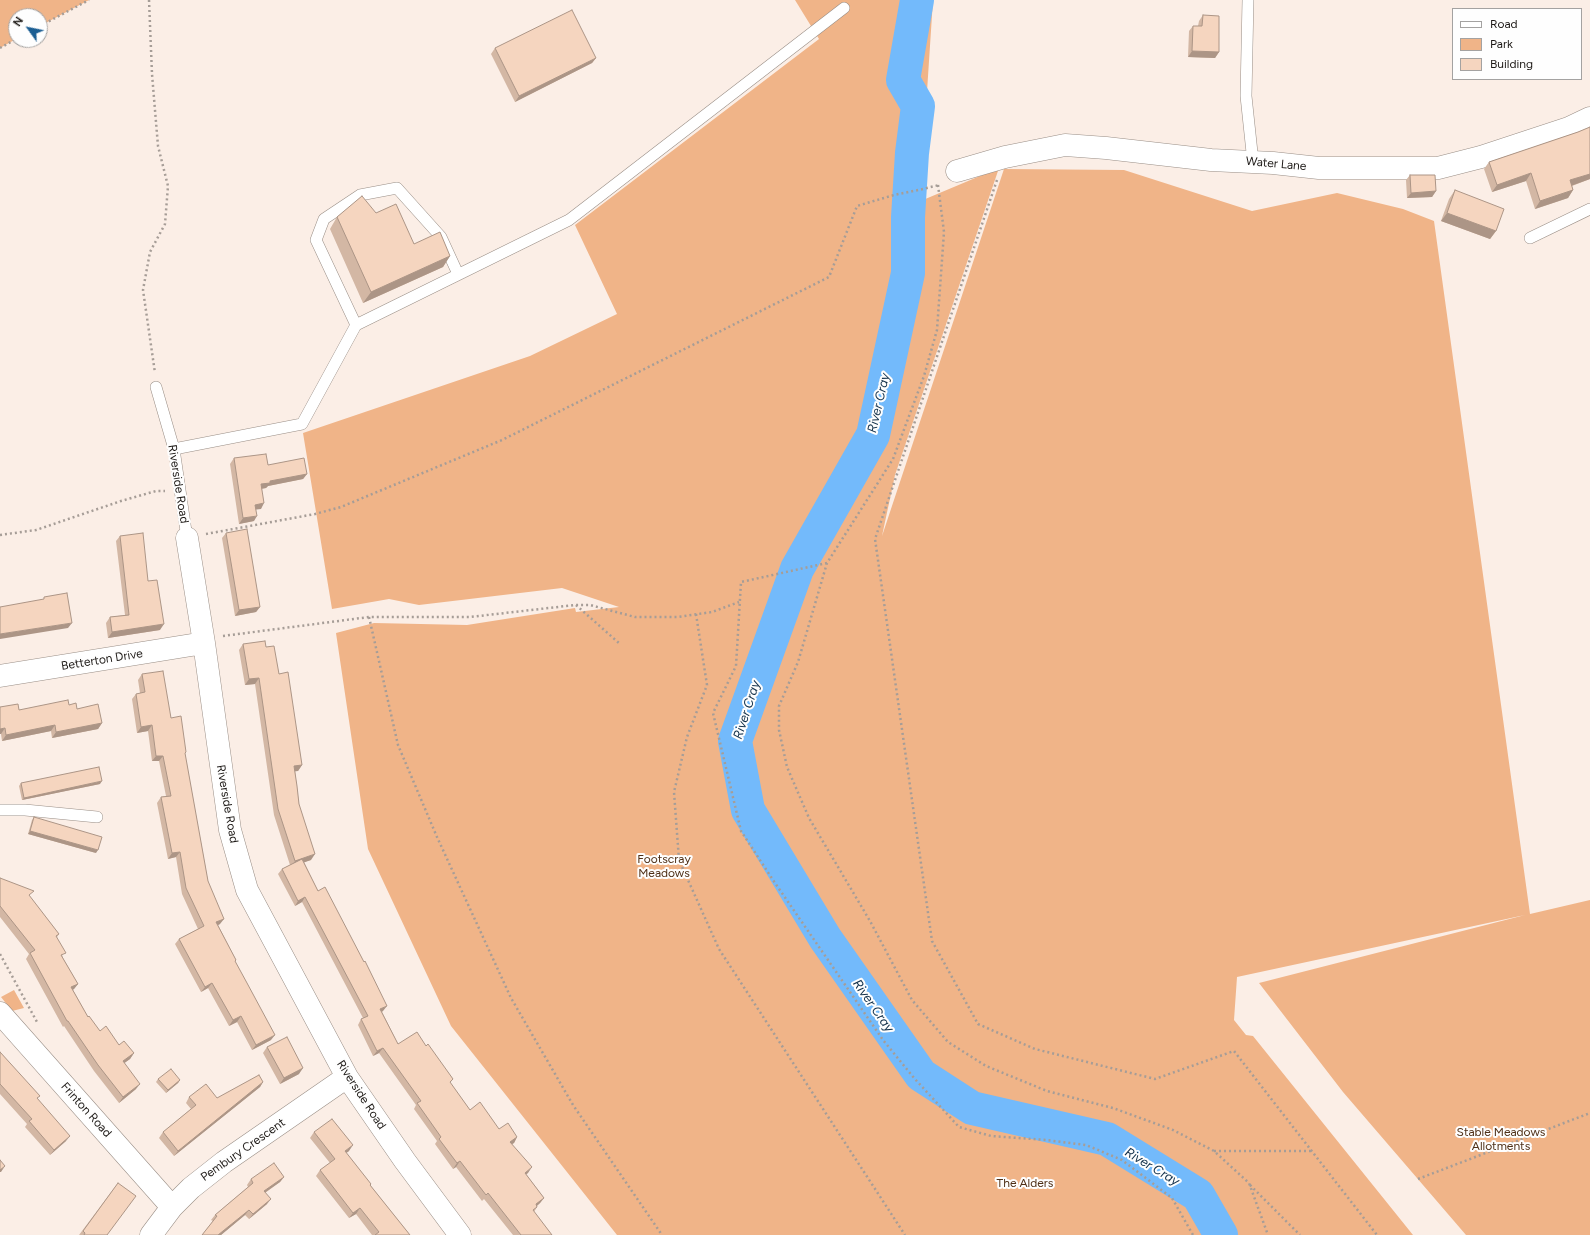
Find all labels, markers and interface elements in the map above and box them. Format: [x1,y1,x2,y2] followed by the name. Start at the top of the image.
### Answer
[8,8,48,48] north arrow
[1452,8,1582,80] legend
[11,15,26,29] text: N
[1490,17,1518,31] text: Road
[1490,37,1513,51] text: Park
[1490,57,1533,71] text: Building
[1245,154,1307,174] street label: Water Lane
[865,372,893,434] water label: River Cray
[165,444,191,524] street label: Riverside Road
[60,646,144,674] street label: Betterton Drive
[730,679,764,741] water label: River Cray
[213,764,241,844] street label: Riverside Road
[637,852,691,880] park label: Footscray Meadows
[849,977,897,1035] water label: River Cray
[333,1058,389,1132] street label: Riverside Road
[58,1080,114,1140] street label: Frinton Road
[198,1115,288,1185] street label: Pembury Crescent
[1457,1125,1545,1153] park label: Stable Meadows Allotments
[1122,1145,1182,1189] water label: River Cray
[997,1176,1053,1190] park label: The Alders

